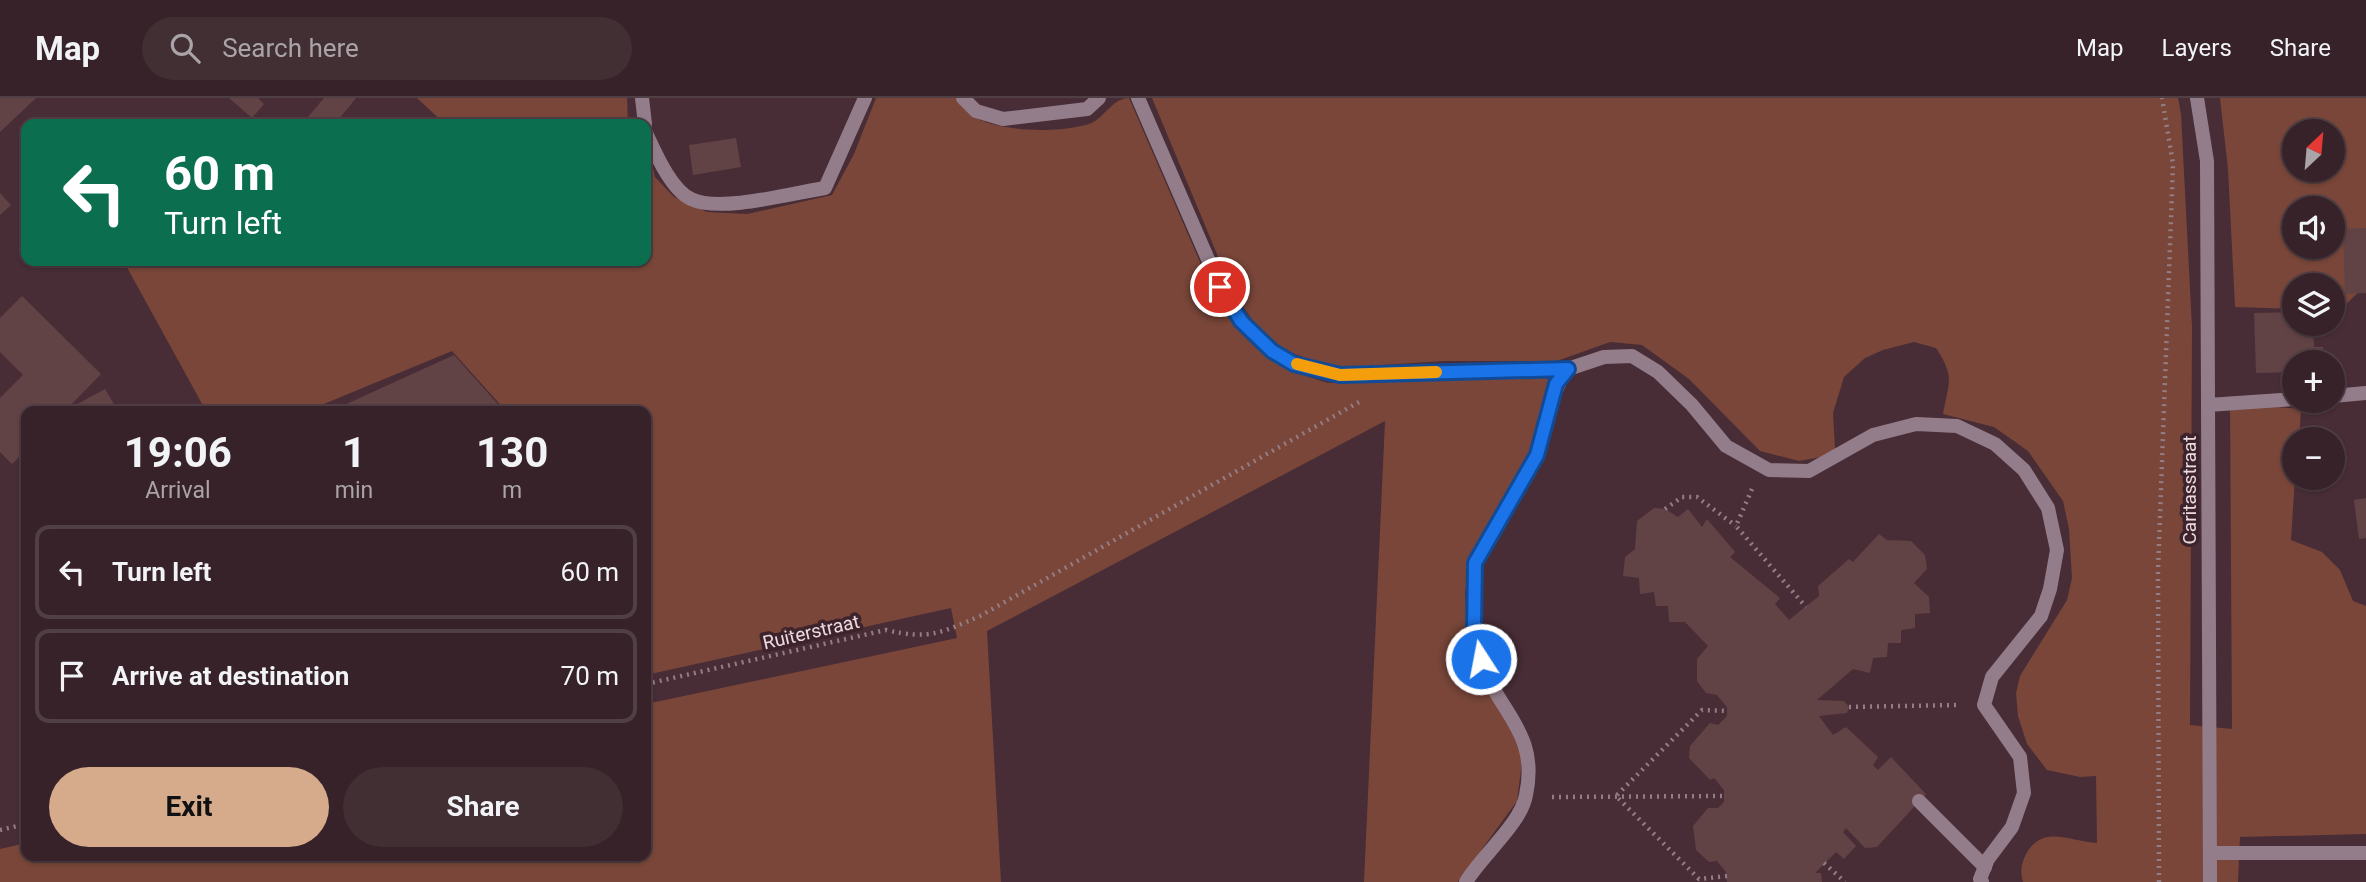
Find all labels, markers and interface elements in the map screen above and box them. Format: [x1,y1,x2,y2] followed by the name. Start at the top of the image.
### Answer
[142,17,632,80] search box
[35,29,100,68] text: Map
[166,29,204,67] icon: search
[222,33,359,63] text: Search here
[2076,34,2124,62] text: Map
[2162,34,2232,62] text: Layers
[2270,34,2331,62] text: Share
[2282,119,2345,182] north arrow
[2282,119,2345,490] map controls
[164,145,275,202] text: 60 m
[49,147,140,238] icon: left
[2282,196,2345,259] button: sound
[164,204,282,242] text: Turn left
[1190,257,1250,317] pin
[1201,268,1239,306] icon: arrive
[2282,273,2345,336] button: layers
[2282,350,2345,413] button: +
[2282,427,2345,490] button: −
[124,428,232,477] text: 19:06
[342,428,366,477] text: 1
[476,428,548,477] text: 130
[2178,435,2201,545] street label: Caritasstraat
[145,477,211,504] text: Arrival
[335,477,373,504] text: min
[502,477,522,504] text: m
[53,553,91,591] icon: left
[112,557,211,587] text: Turn left
[561,557,619,587] text: 60 m
[760,610,862,654] street label: Ruiterstraat
[1444,622,1518,696] position arrow
[53,657,91,695] icon: arrive
[112,661,349,691] text: Arrive at destination
[561,661,619,691] text: 70 m
[49,767,329,847] button: Exit
[343,767,623,847] button: Share

